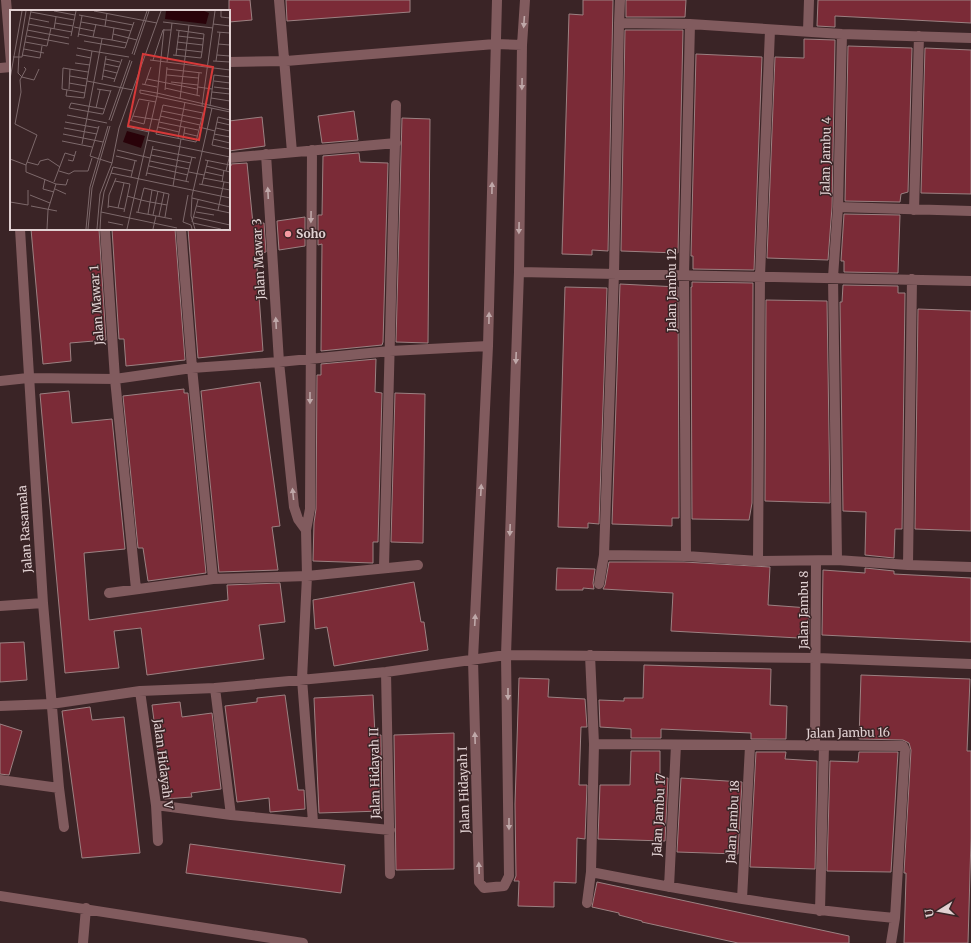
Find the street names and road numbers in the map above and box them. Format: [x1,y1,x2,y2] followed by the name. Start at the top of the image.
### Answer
[817,116,834,197] street label: Jalan Jambu 4
[249,218,268,301] street label: Jalan Mawar 3
[664,248,679,333] street label: Jalan Jambu 12
[86,264,107,346] street label: Jalan Mawar 1
[14,484,35,574] street label: Jalan Rasamala
[796,571,811,650] street label: Jalan Jambu 8
[150,717,177,811] street label: Jalan Hidayah V
[805,724,890,741] street label: Jalan Jambu 16
[366,727,383,820] street label: Jalan Hidayah II
[454,746,473,835] street label: Jalan Hidayah I
[649,773,668,858] street label: Jalan Jambu 17
[723,780,742,865] street label: Jalan Jambu 18

